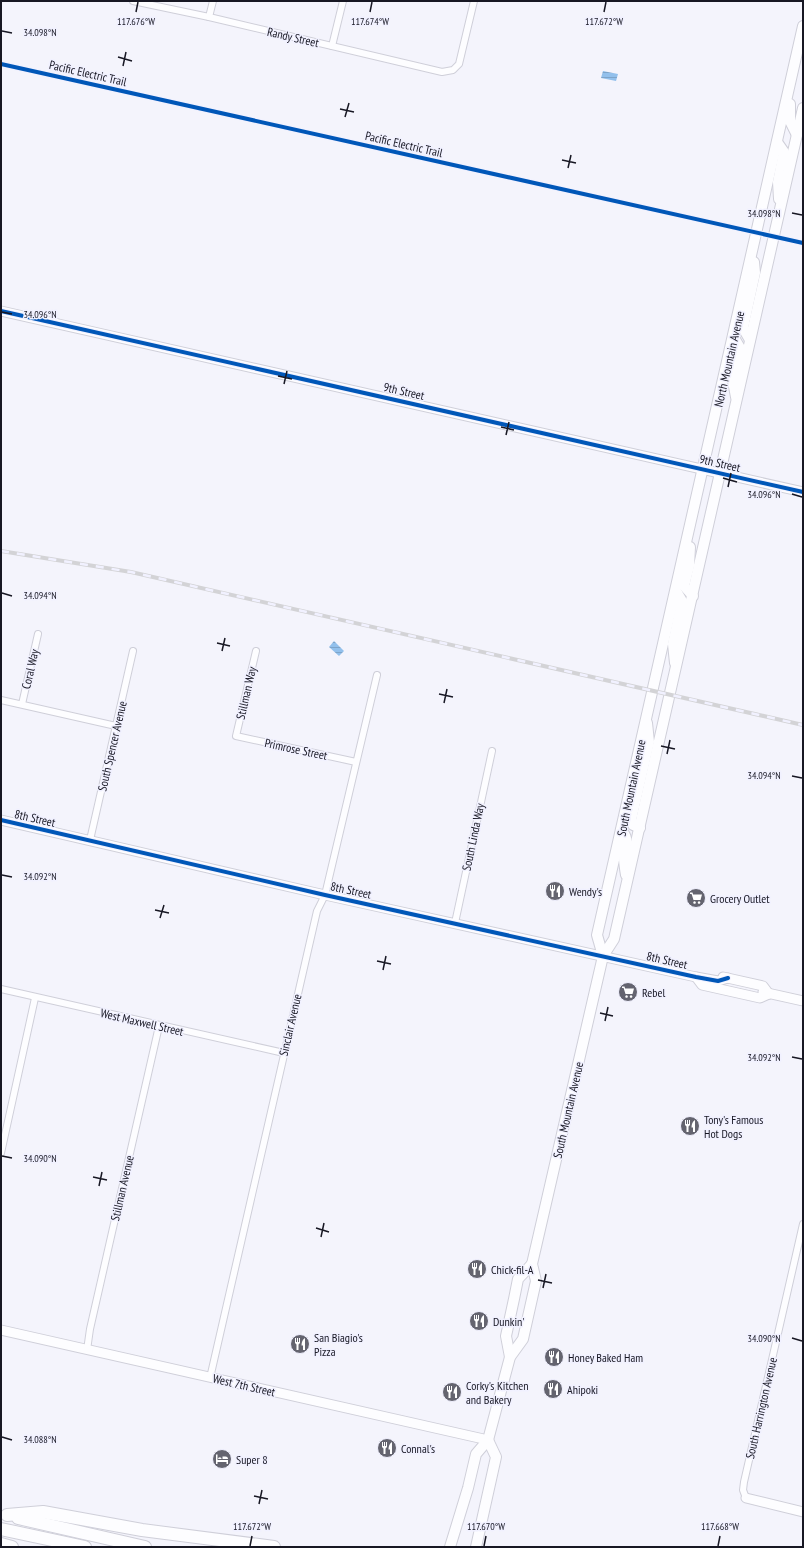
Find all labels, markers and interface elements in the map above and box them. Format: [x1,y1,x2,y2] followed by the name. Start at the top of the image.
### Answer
[117,15,155,28] text: 117.676°W
[351,15,389,28] text: 117.674°W
[585,15,623,28] text: 117.672°W
[266,24,321,50] street label: Randy Street
[23,26,57,39] text: 34.098°N
[48,57,128,89] street label: Pacific Electric Trail
[364,128,444,160] street label: Pacific Electric Trail
[747,207,781,220] text: 34.098°N
[23,308,57,321] text: 34.096°N
[711,309,747,409] street label: North Mountain Avenue
[382,379,427,403] street label: 9th Street
[698,451,743,475] street label: 9th Street
[747,488,781,501] text: 34.096°N
[23,589,57,602] text: 34.094°N
[18,647,42,690] street label: Coral Way
[233,665,259,721] street label: Stillman Way
[94,699,130,793] street label: South Spencer Avenue
[263,735,329,763] street label: Primrose Street
[613,738,649,838] street label: South Mountain Avenue
[747,769,781,782] text: 34.094°N
[459,801,488,872] street label: South Linda Way
[13,806,58,830] street label: 8th Street
[23,870,57,883] text: 34.092°N
[329,878,373,902] street label: 8th Street
[544,880,566,902] restaurant icon: Wendy's
[569,884,602,899] place label: Wendy's
[685,887,707,909] supermarket icon: Grocery Outlet
[710,891,770,906] place label: Grocery Outlet
[645,948,690,972] street label: 8th Street
[617,981,639,1003] supermarket icon: Rebel
[642,985,665,1000] place label: Rebel
[276,992,304,1058] street label: Sinclair Avenue
[99,1005,186,1039] street label: West Maxwell Street
[747,1051,781,1064] text: 34.092°N
[550,1060,586,1160] street label: South Mountain Avenue
[704,1112,763,1141] place label: Tony's Famous Hot Dogs
[679,1115,701,1137] restaurant icon: Tony's Famous Hot Dogs
[23,1152,57,1165] text: 34.090°N
[107,1154,137,1222] street label: Stillman Avenue
[466,1258,488,1280] restaurant icon: Chick-fil-A
[491,1262,534,1277] place label: Chick-fil-A
[468,1310,490,1332] restaurant icon: Dunkin'
[493,1314,524,1329] place label: Dunkin'
[314,1330,363,1359] place label: San Biagio's Pizza
[747,1332,781,1345] text: 34.090°N
[289,1333,311,1355] restaurant icon: San Biagio's Pizza
[543,1346,565,1368] restaurant icon: Honey Baked Ham
[568,1350,643,1365] place label: Honey Baked Ham
[742,1356,780,1460] street label: South Harrington Avenue
[211,1371,277,1400] street label: West 7th Street
[466,1378,528,1407] place label: Corky's Kitchen and Bakery
[542,1378,564,1400] restaurant icon: Ahipoki
[441,1381,463,1403] restaurant icon: Corky's Kitchen and Bakery
[567,1382,598,1397] place label: Ahipoki
[23,1433,57,1446] text: 34.088°N
[376,1437,398,1459] restaurant icon: Connal's
[401,1441,435,1456] place label: Connal's
[211,1448,233,1470] hotel icon: Super 8
[236,1452,268,1467] place label: Super 8
[233,1520,271,1533] text: 117.672°W
[467,1520,505,1533] text: 117.670°W
[701,1520,739,1533] text: 117.668°W

